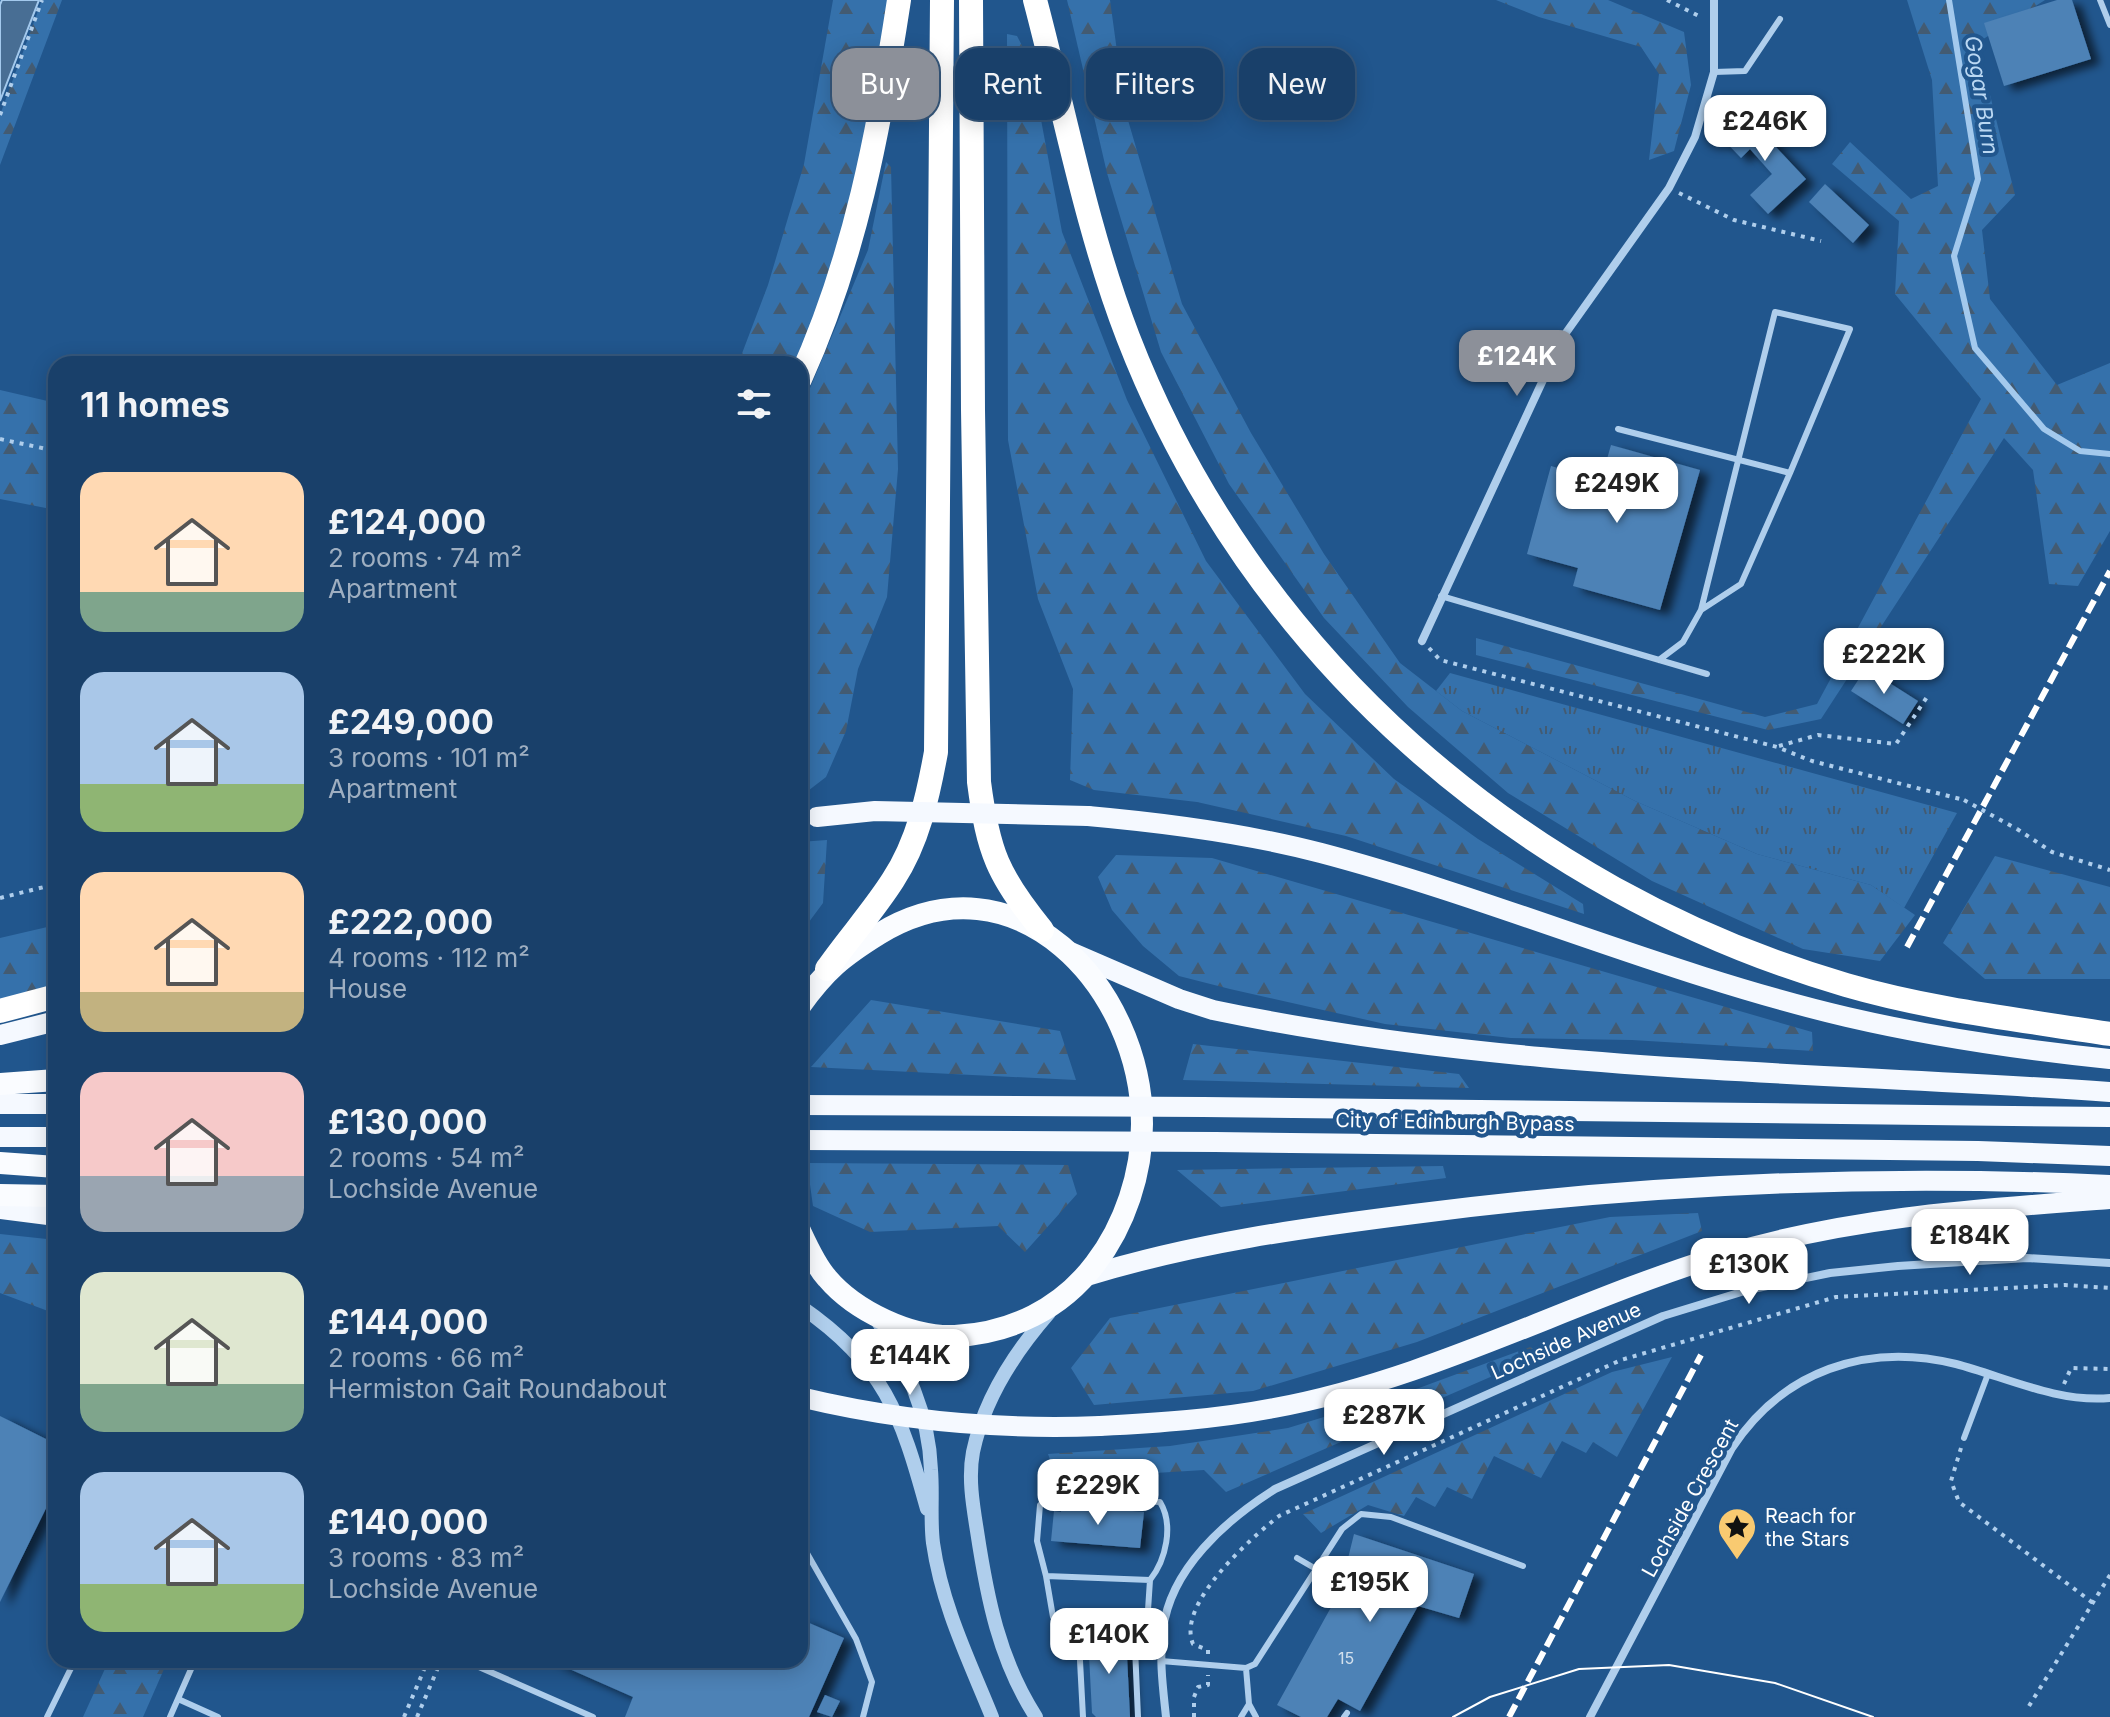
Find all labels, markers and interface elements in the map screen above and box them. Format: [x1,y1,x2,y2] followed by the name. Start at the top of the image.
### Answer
[1960,34,2004,156] water label: Gogar Burn
[832,48,939,120] chip: Buy
[955,48,1070,120] chip: Rent
[1086,48,1223,120] chip: Filters
[1239,48,1355,120] chip: New
[1709,95,1821,163] pin: £246K
[1722,105,1808,136] text: £246K
[1461,330,1573,398] pin: £124K
[1477,340,1557,371] text: £124K
[732,382,776,426] icon: filters
[80,384,230,425] text: 11 homes
[1561,457,1673,525] pin: £249K
[1574,467,1660,498] text: £249K
[328,501,486,542] text: £124,000
[144,504,240,600] icon: home
[328,542,522,573] text: 2 rooms · 74 m²
[328,573,457,604] text: Apartment
[1828,628,1940,696] pin: £222K
[1842,638,1926,669] text: £222K
[328,701,494,742] text: £249,000
[144,704,240,800] icon: home
[328,742,530,773] text: 3 rooms · 101 m²
[328,773,457,804] text: Apartment
[328,901,493,942] text: £222,000
[144,904,240,1000] icon: home
[328,942,530,973] text: 4 rooms · 112 m²
[328,973,407,1004] text: House
[328,1101,487,1142] text: £130,000
[144,1104,240,1200] icon: home
[1335,1108,1575,1136] street label: City of Edinburgh Bypass
[328,1142,525,1173] text: 2 rooms · 54 m²
[328,1173,538,1204] text: Lochside Avenue
[1914,1209,2026,1277] pin: £184K
[1929,1219,2011,1250] text: £184K
[1693,1238,1805,1306] pin: £130K
[1709,1248,1789,1279] text: £130K
[1487,1297,1645,1385] street label: Lochside Avenue
[328,1301,488,1342] text: £144,000
[144,1304,240,1400] icon: home
[854,1329,966,1397] pin: £144K
[869,1339,951,1370] text: £144K
[328,1342,524,1373] text: 2 rooms · 66 m²
[328,1373,667,1404] text: Hermiston Gait Roundabout
[1328,1389,1440,1457] pin: £287K
[1342,1399,1426,1430] text: £287K
[1637,1414,1744,1581] street label: Lochside Crescent
[1042,1459,1154,1527] pin: £229K
[1056,1469,1140,1500] text: £229K
[328,1501,488,1542] text: £140,000
[144,1504,240,1600] icon: home
[1765,1504,1856,1551] place label: Reach for the Stars
[1716,1506,1758,1561] place icon: Reach for the Stars
[328,1542,524,1573] text: 3 rooms · 83 m²
[1314,1556,1426,1624] pin: £195K
[1330,1566,1410,1597] text: £195K
[328,1573,538,1604] text: Lochside Avenue
[1053,1608,1165,1676] pin: £140K
[1068,1618,1150,1649] text: £140K
[1338,1648,1354,1668] house number: 15

